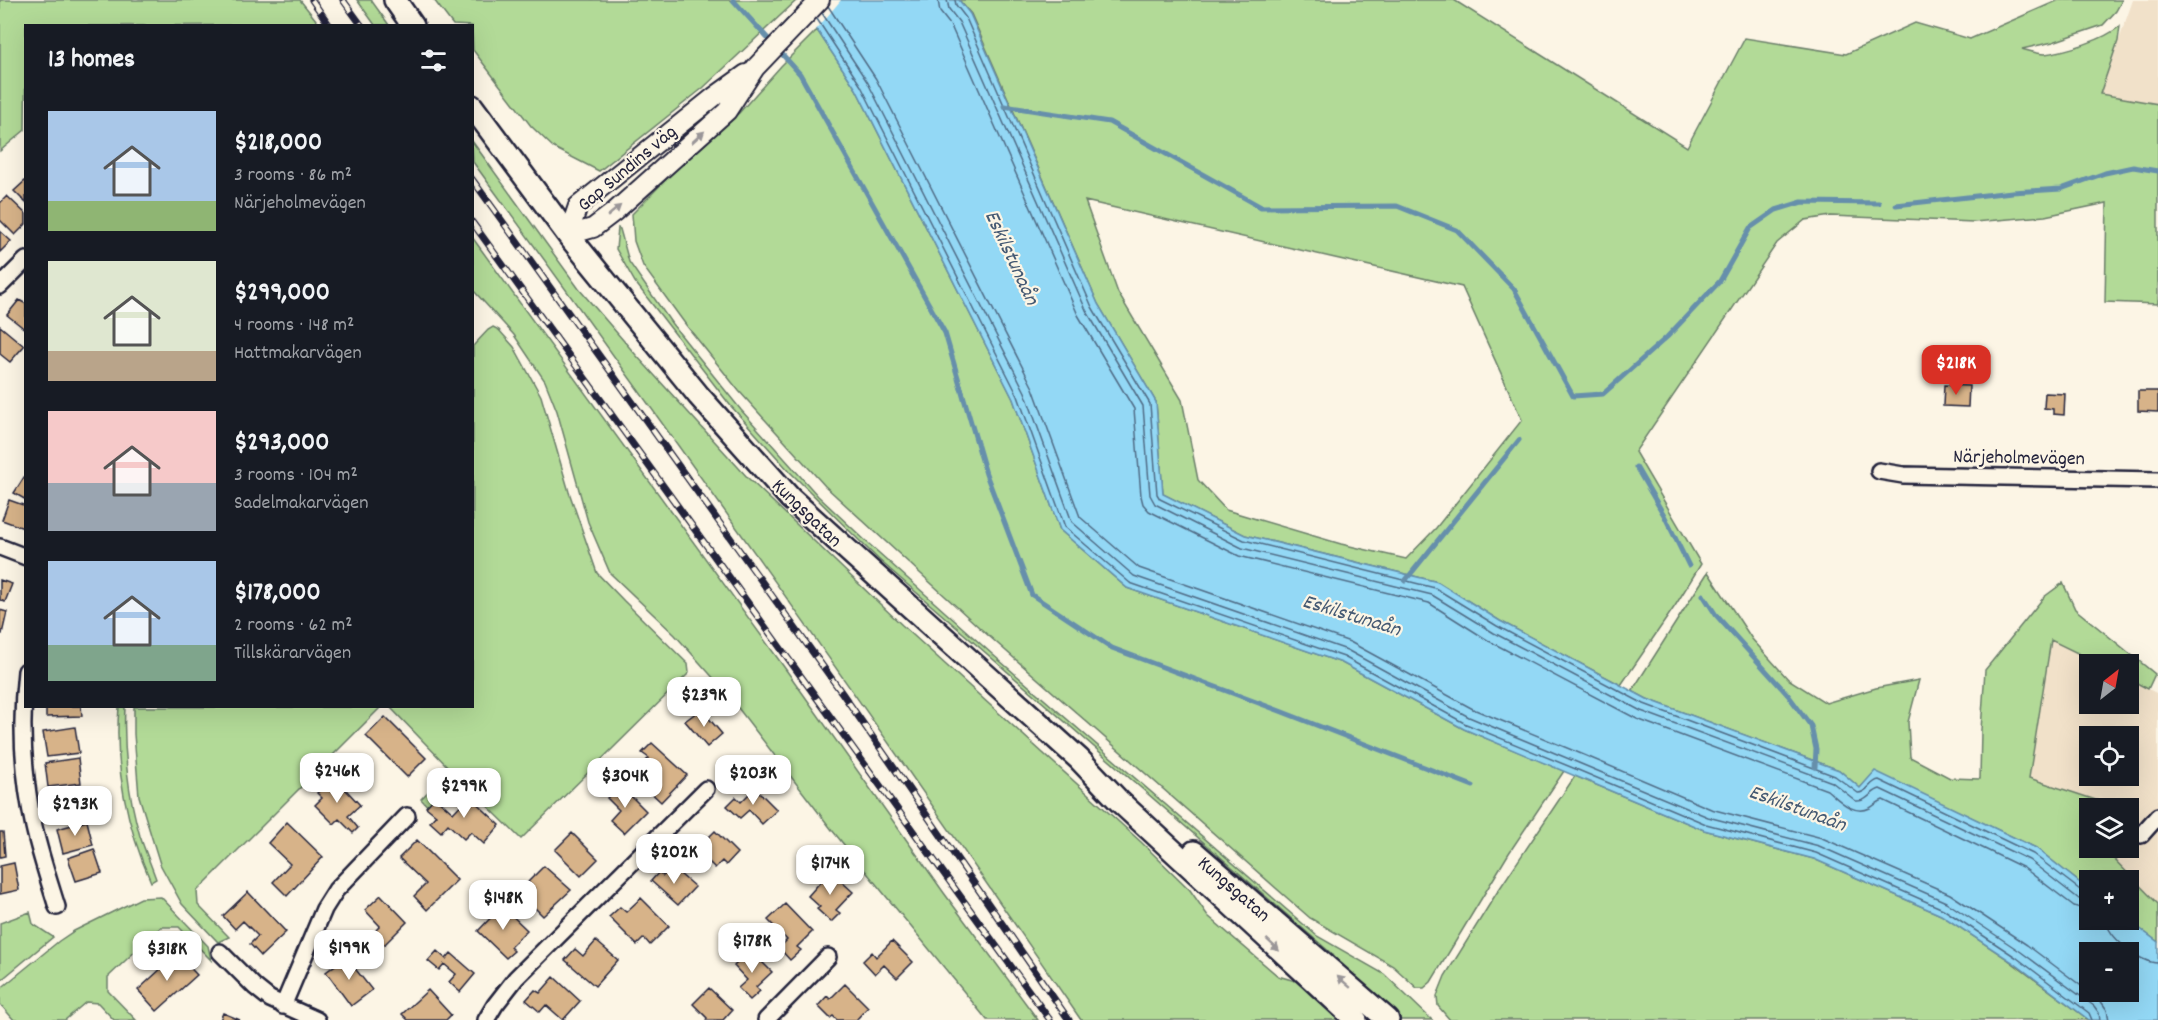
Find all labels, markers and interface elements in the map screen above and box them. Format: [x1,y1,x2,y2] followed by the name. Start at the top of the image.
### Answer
[48,42,135,79] text: 13 homes
[417,44,450,77] icon: filters
[572,119,684,219] street label: Gap Sundins väg
[234,125,322,162] text: $218,000
[690,131,705,144] one-way arrow
[96,135,168,207] icon: home
[234,162,352,190] text: 3 rooms · 86 m²
[234,190,366,218] text: Närjeholmevägen
[606,205,621,218] one-way arrow
[975,206,1046,312] water label: Eskilstunaån
[234,275,330,312] text: $299,000
[96,285,168,357] icon: home
[234,312,354,340] text: 4 rooms · 148 m²
[234,340,362,368] text: Hattmakarvägen
[1914,345,1998,396] pin: $218K
[1936,350,1976,378] text: $218K
[234,425,329,462] text: $293,000
[96,435,168,507] icon: home
[1953,444,2085,474] street label: Närjeholmevägen
[234,462,358,490] text: 3 rooms · 104 m²
[764,473,847,555] street label: Kungsgatan
[234,490,368,518] text: Sadelmakarvägen
[234,575,321,612] text: $178,000
[96,585,168,657] icon: home
[1298,588,1405,646] water label: Eskilstunaån
[234,612,353,640] text: 2 rooms · 62 m²
[234,640,351,668] text: Tillskärarvägen
[2079,654,2139,714] north arrow
[2079,654,2139,1002] map controls
[662,677,746,728] pin: $239K
[681,682,727,710] text: $239K
[2079,726,2139,786] button: locate
[295,753,379,804] pin: $246K
[711,755,795,806] pin: $203K
[314,758,360,786] text: $246K
[583,758,667,809] pin: $304K
[729,760,777,788] text: $203K
[601,763,649,791] text: $304K
[422,768,506,819] pin: $299K
[441,773,487,801] text: $299K
[1744,778,1851,842] water label: Eskilstunaån
[33,786,117,837] pin: $293K
[52,791,98,819] text: $293K
[2079,798,2139,858] button: layers
[632,834,716,885] pin: $202K
[650,839,698,867] text: $202K
[788,845,872,896] pin: $174K
[810,850,850,878] text: $174K
[1190,851,1276,930] street label: Kungsgatan
[2079,870,2139,930] button: +
[461,880,545,931] pin: $148K
[483,885,523,913] text: $148K
[710,923,794,974] pin: $178K
[732,928,772,956] text: $178K
[307,930,391,981] pin: $199K
[125,931,209,982] pin: $318K
[328,935,370,963] text: $199K
[147,936,187,964] text: $318K
[1266,937,1280,951] one-way arrow
[2079,942,2139,1002] button: −
[1337,976,1352,989] one-way arrow

